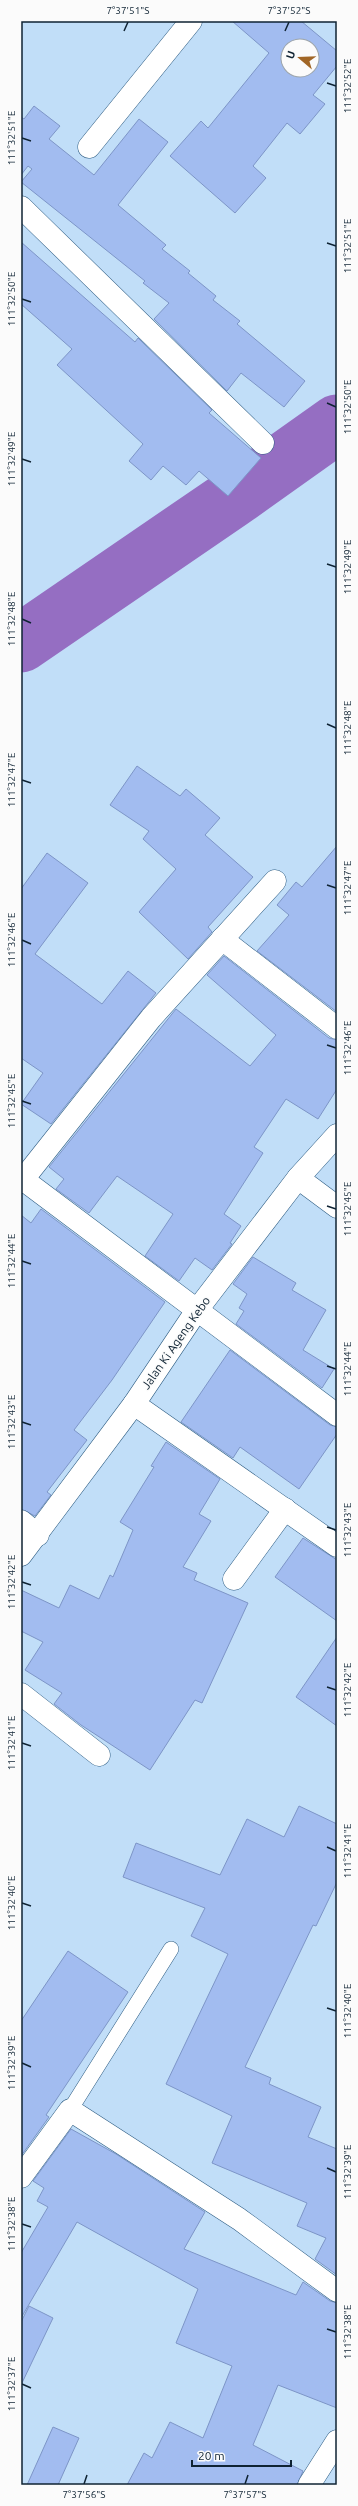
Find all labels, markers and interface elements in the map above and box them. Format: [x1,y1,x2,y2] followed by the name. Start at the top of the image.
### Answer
[106,5,150,16] text: 7°37'51"S
[267,5,311,16] text: 7°37'52"S
[280,38,320,78] north arrow
[284,49,297,60] text: U
[342,58,353,113] text: 111°32'52"E
[6,110,17,165] text: 111°32'51"E
[342,218,353,273] text: 111°32'51"E
[6,271,17,326] text: 111°32'50"E
[342,379,353,434] text: 111°32'50"E
[6,431,17,486] text: 111°32'49"E
[342,539,353,594] text: 111°32'49"E
[6,591,17,646] text: 111°32'48"E
[342,700,353,755] text: 111°32'48"E
[6,752,17,807] text: 111°32'47"E
[342,860,353,915] text: 111°32'47"E
[6,912,17,967] text: 111°32'46"E
[342,1020,353,1075] text: 111°32'46"E
[6,1073,17,1128] text: 111°32'45"E
[342,1181,353,1236] text: 111°32'45"E
[6,1233,17,1288] text: 111°32'44"E
[139,1294,212,1391] street label: Jalan Ki Ageng Kebo
[342,1341,353,1396] text: 111°32'44"E
[6,1394,17,1449] text: 111°32'43"E
[342,1502,353,1557] text: 111°32'43"E
[6,1554,17,1609] text: 111°32'42"E
[342,1662,353,1717] text: 111°32'42"E
[6,1715,17,1770] text: 111°32'41"E
[342,1823,353,1878] text: 111°32'41"E
[6,1875,17,1930] text: 111°32'40"E
[342,1983,353,2038] text: 111°32'40"E
[6,2035,17,2090] text: 111°32'39"E
[342,2144,353,2199] text: 111°32'39"E
[6,2196,17,2251] text: 111°32'38"E
[342,2304,353,2359] text: 111°32'38"E
[6,2356,17,2411] text: 111°32'37"E
[192,2442,291,2468] scale bar
[198,2449,225,2462] text: 20 m
[62,2489,106,2500] text: 7°37'56"S
[223,2489,267,2500] text: 7°37'57"S

